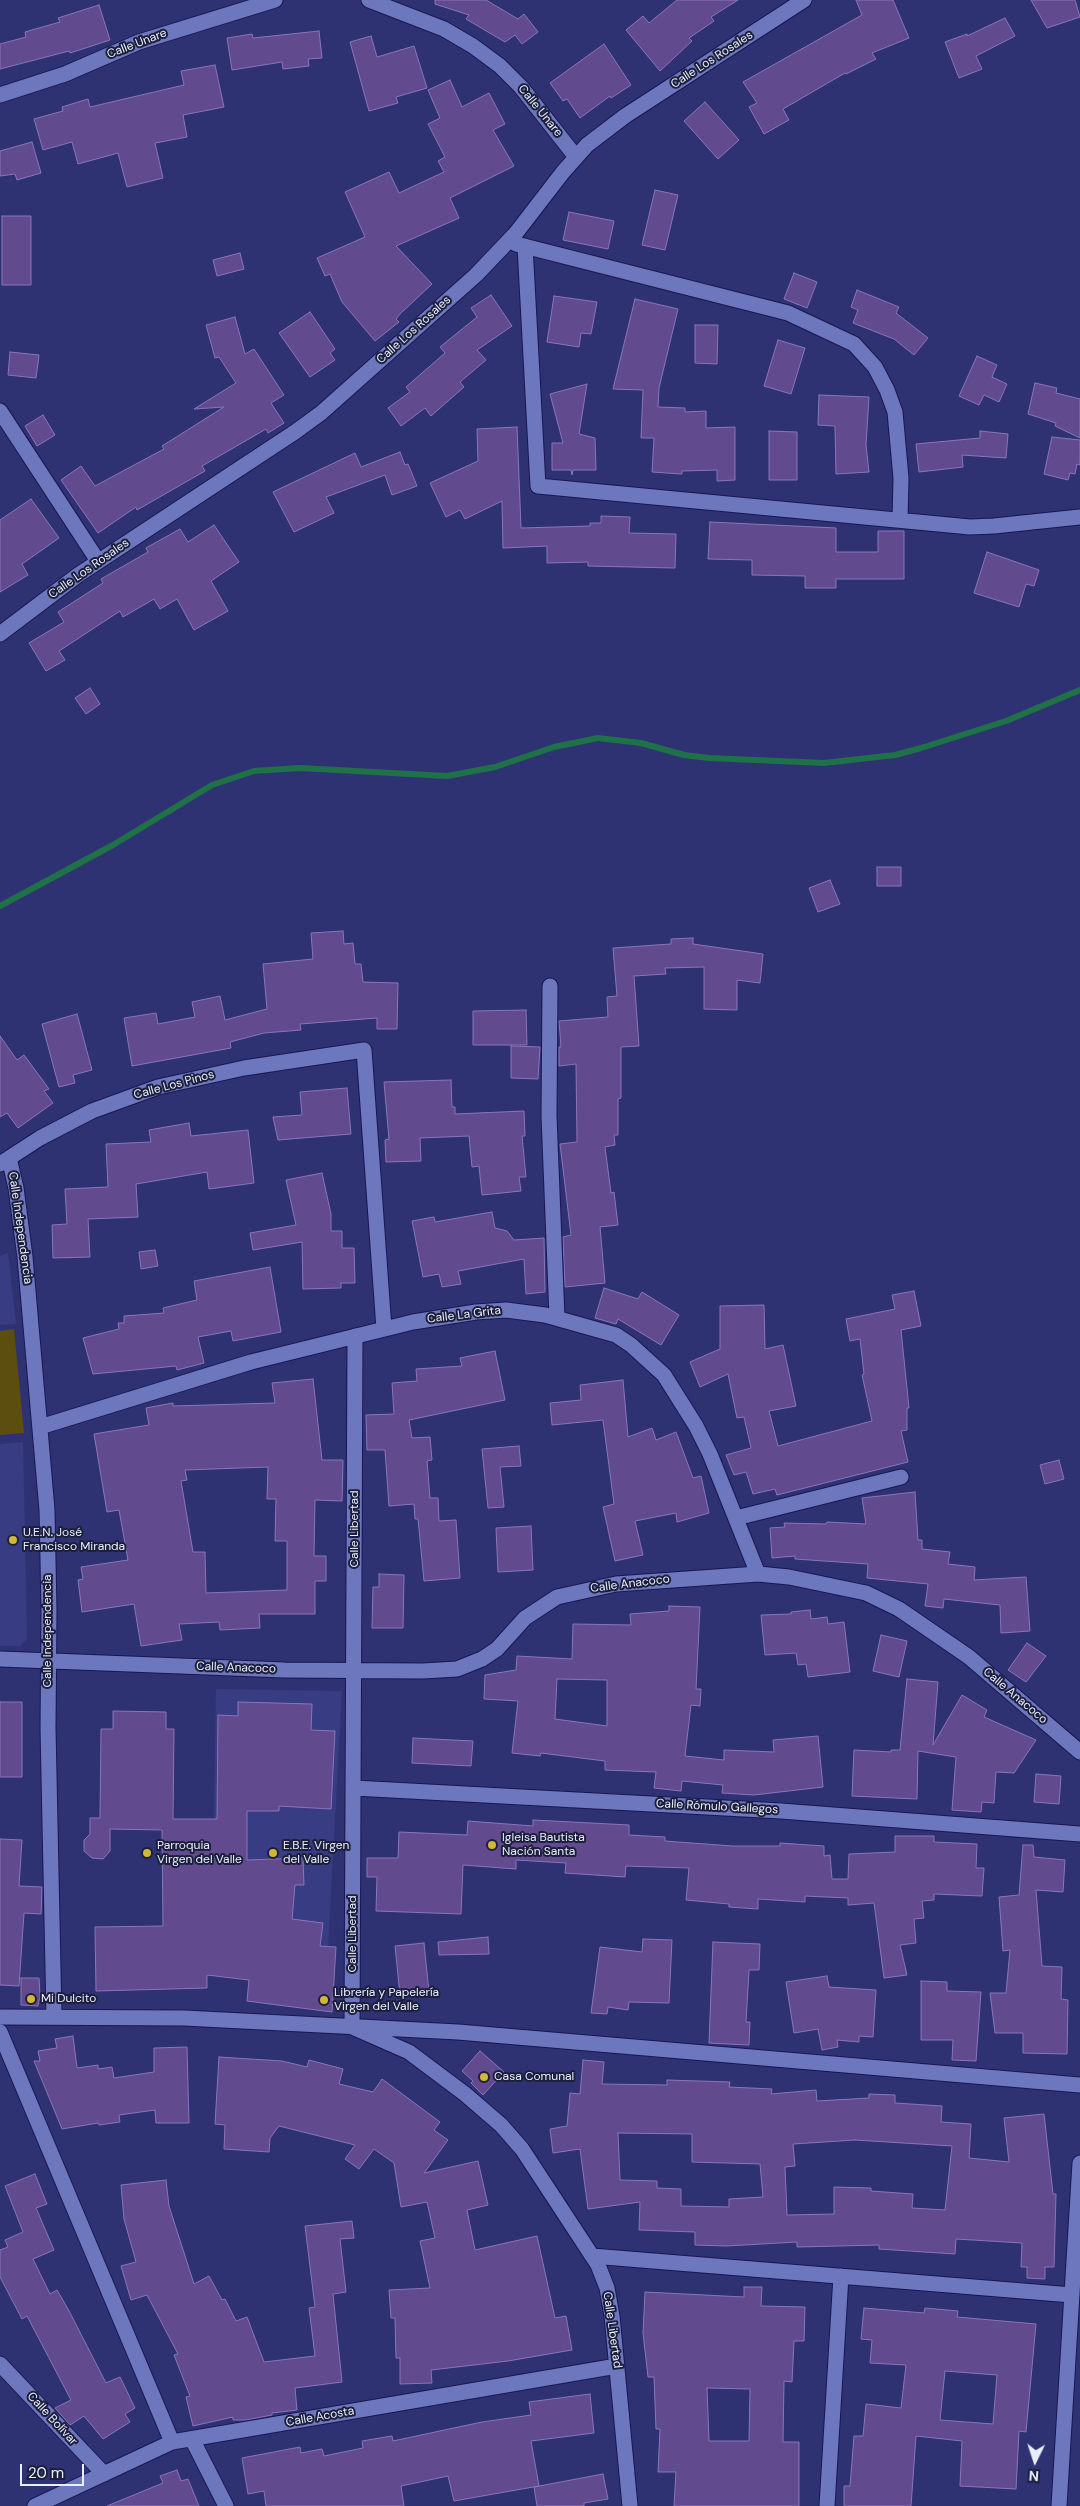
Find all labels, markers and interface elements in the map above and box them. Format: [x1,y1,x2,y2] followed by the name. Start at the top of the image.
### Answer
[105,26,169,62] street label: Calle Unare
[668,28,756,92] street label: Calle Los Rosales
[515,82,565,140] street label: Calle Unare
[374,293,454,367] street label: Calle Los Rosales
[46,536,132,602] street label: Calle Los Rosales
[132,1067,216,1103] street label: Calle Los Pinos
[5,1171,35,1285] street label: Calle Independencia
[426,1303,502,1327] street label: Calle La Grita
[348,1490,362,1568] street label: Calle Libertad
[23,1526,125,1554] place label: U.E.N. José Francisco Miranda
[7,1534,19,1546] marker: U.E.N. José Francisco Miranda
[590,1572,670,1596] street label: Calle Anacoco
[41,1574,55,1688] street label: Calle Independencia
[196,1659,276,1677] street label: Calle Anacoco
[980,1665,1050,1727] street label: Calle Anacoco
[656,1797,778,1817] street label: Calle Rómulo Gallegos
[502,1831,585,1859] place label: Igleisa Bautista Nación Santa
[157,1839,242,1867] place label: Parroquia Virgen del Valle
[283,1839,349,1867] place label: E.B.E. Virgen del Valle
[486,1839,498,1851] marker: Igleisa Bautista Nación Santa
[141,1847,153,1859] marker: Parroquia Virgen del Valle
[267,1847,279,1859] marker: E.B.E. Virgen del Valle
[346,1895,360,1973] street label: Calle Libertad
[334,1986,439,2014] place label: Librería y Papelería Virgen del Valle
[41,1992,96,2006] place label: Mi Dulcito
[25,1993,37,2005] marker: Mi Dulcito
[318,1994,330,2006] marker: Librería y Papelería Virgen del Valle
[494,2070,574,2084] place label: Casa Comunal
[478,2071,490,2083] marker: Casa Comunal
[599,2291,625,2369] street label: Calle Libertad
[24,2390,80,2448] street label: Calle Bolívar
[285,2404,355,2430] street label: Calle Acosta
[1010,2436,1060,2486] north arrow
[22,2454,86,2486] scale bar
[28,2463,64,2483] text: 20 m
[1028,2467,1040,2485] text: N

